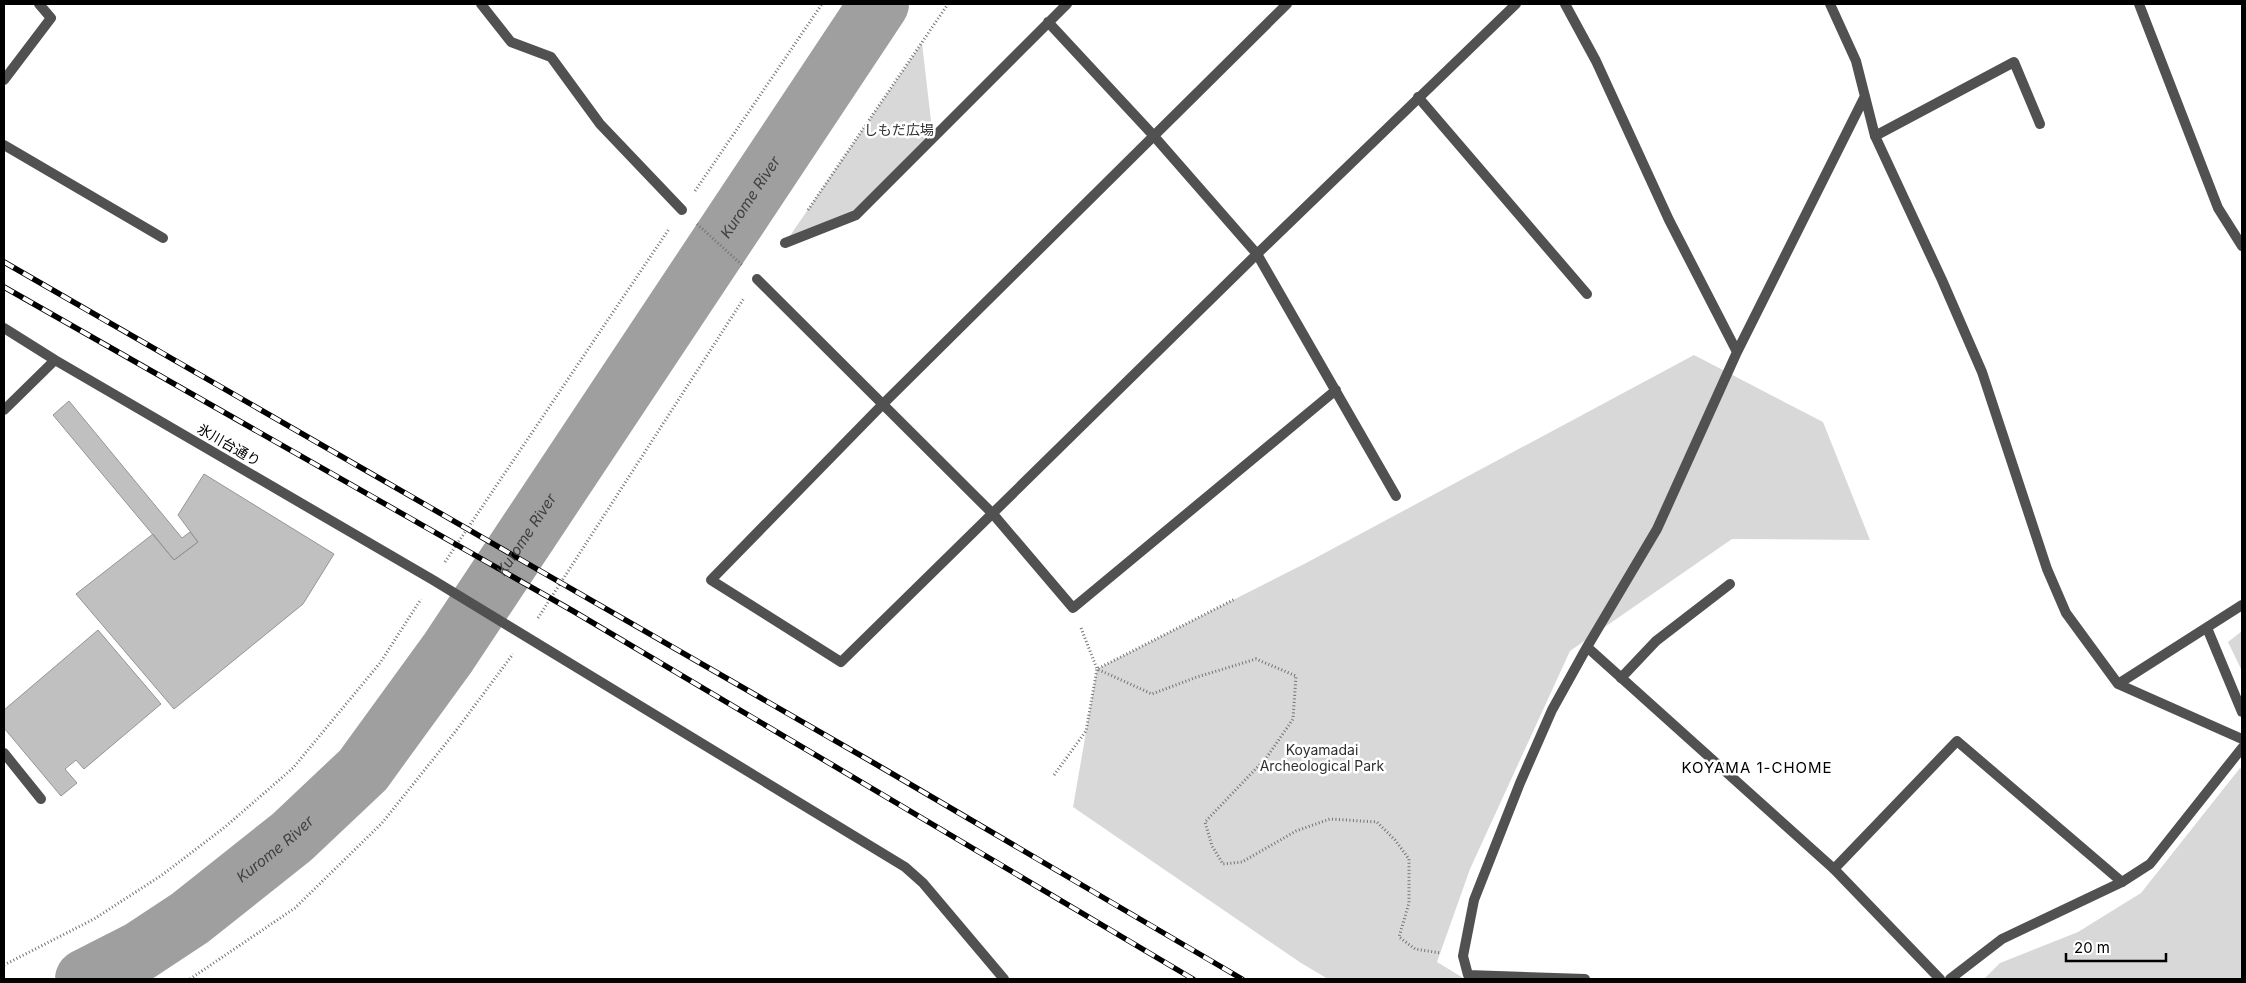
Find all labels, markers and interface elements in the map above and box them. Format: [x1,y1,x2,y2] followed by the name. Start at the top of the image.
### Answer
[864,121,934,138] park label: しもだ広場
[716,152,784,242] water label: Kurome River
[195,420,264,469] street label: 氷川台通り
[492,490,560,579] water label: Kurome River
[1260,741,1385,774] park label: Koyamadai Archeological Park
[1681,758,1833,777] district label: KOYAMA 1-CHOME
[232,811,318,886] water label: Kurome River
[2066,930,2166,962] scale bar
[2074,938,2110,957] text: 20 m

